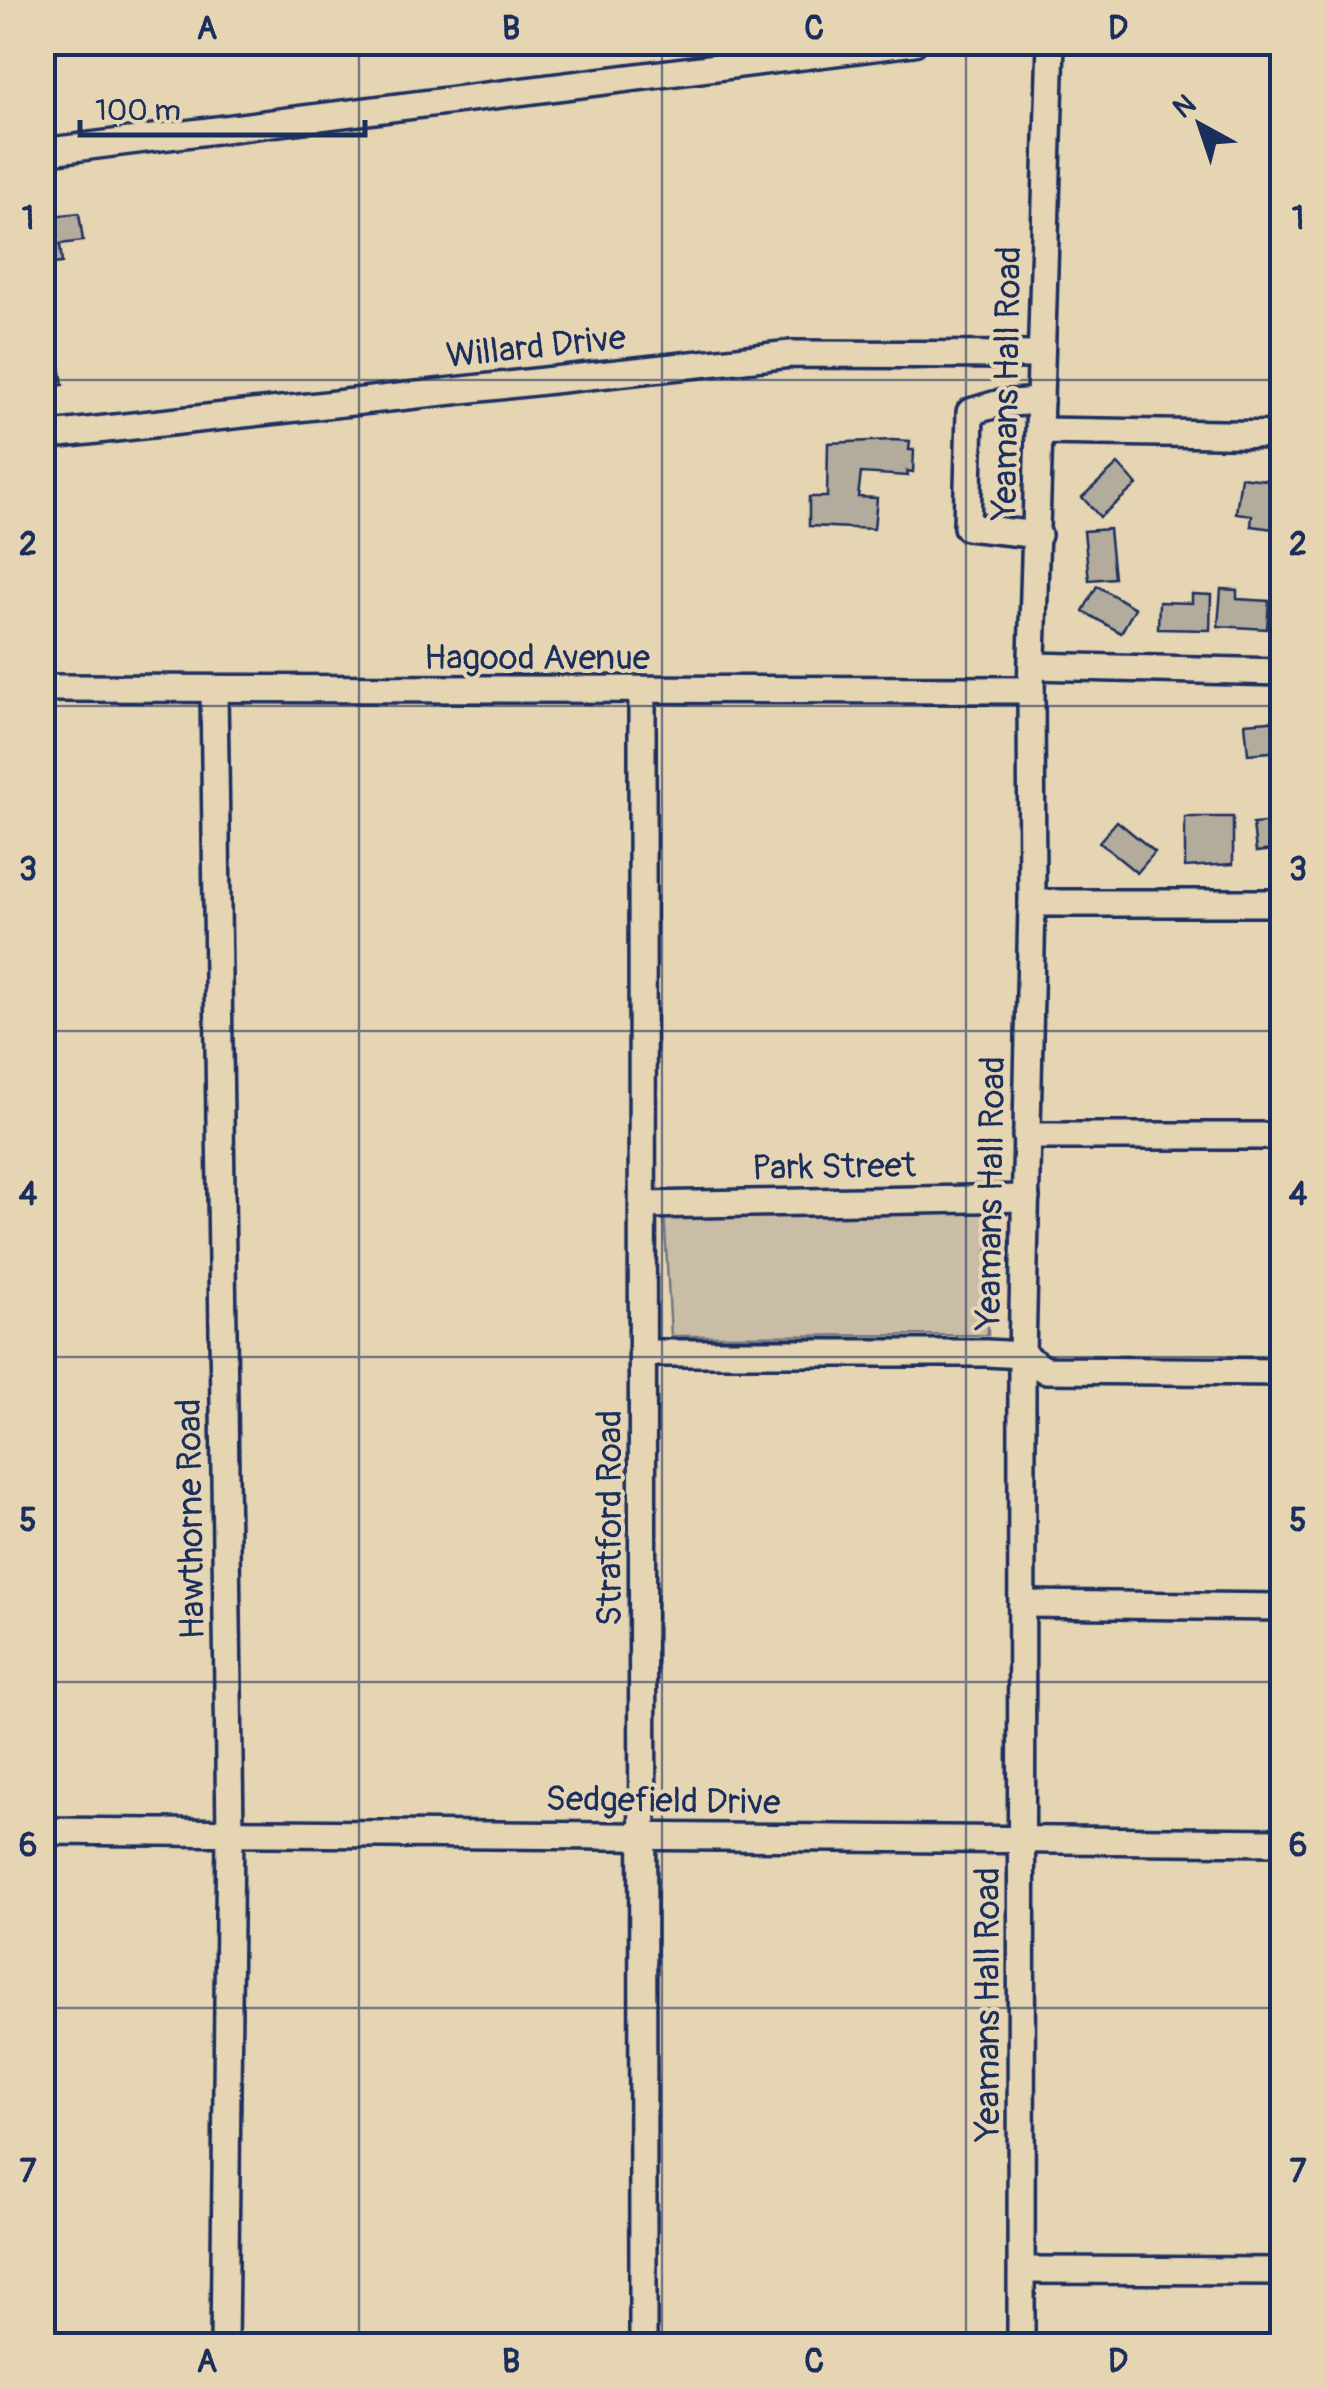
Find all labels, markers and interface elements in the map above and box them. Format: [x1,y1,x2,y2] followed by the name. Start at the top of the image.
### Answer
[197,9,218,49] text: A
[502,9,520,49] text: B
[804,9,824,49] text: C
[1108,9,1128,49] text: D
[80,75,365,137] scale bar
[1150,75,1250,175] north arrow
[1166,88,1203,126] text: N
[95,92,181,129] text: 100 m
[22,199,34,239] text: 1
[1292,199,1304,239] text: 1
[983,246,1031,521] street label: Yeamans Hall Road
[444,316,628,378] street label: Willard Drive
[19,525,37,565] text: 2
[1289,525,1307,565] text: 2
[424,636,650,680] street label: Hagood Avenue
[19,850,37,890] text: 3
[1289,850,1307,890] text: 3
[967,1056,1015,1331] street label: Yeamans Hall Road
[752,1144,917,1190] street label: Park Street
[19,1175,38,1215] text: 4
[1289,1175,1308,1215] text: 4
[167,1398,215,1640] street label: Hawthorne Road
[588,1410,632,1626] street label: Stratford Road
[19,1501,37,1541] text: 5
[1289,1501,1307,1541] text: 5
[545,1777,781,1825] street label: Sedgefield Drive
[19,1826,37,1866] text: 6
[1289,1826,1307,1866] text: 6
[966,1867,1010,2142] street label: Yeamans Hall Road
[20,2152,37,2192] text: 7
[1290,2152,1307,2192] text: 7
[197,2342,218,2382] text: A
[502,2342,520,2382] text: B
[804,2342,824,2382] text: C
[1108,2342,1128,2382] text: D

